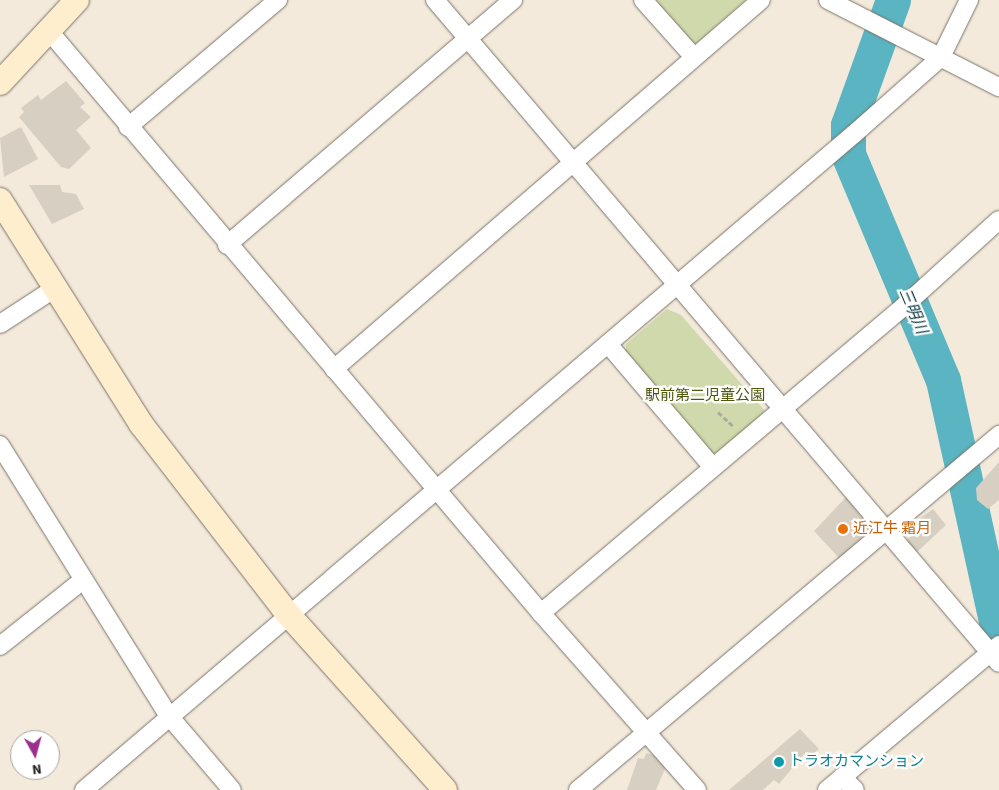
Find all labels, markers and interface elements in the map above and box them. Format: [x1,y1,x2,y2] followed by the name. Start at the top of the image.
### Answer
[895,285,931,337] water label: 三明川
[645,387,765,405] park label: 駅前第二児童公園
[853,520,931,538] place label: 近江牛 霜月
[837,523,849,535] marker: 近江牛 霜月
[10,730,60,780] north arrow
[789,753,924,771] place label: トラオカマンション
[773,756,785,768] marker: トラオカマンション
[31,758,43,779] text: N

